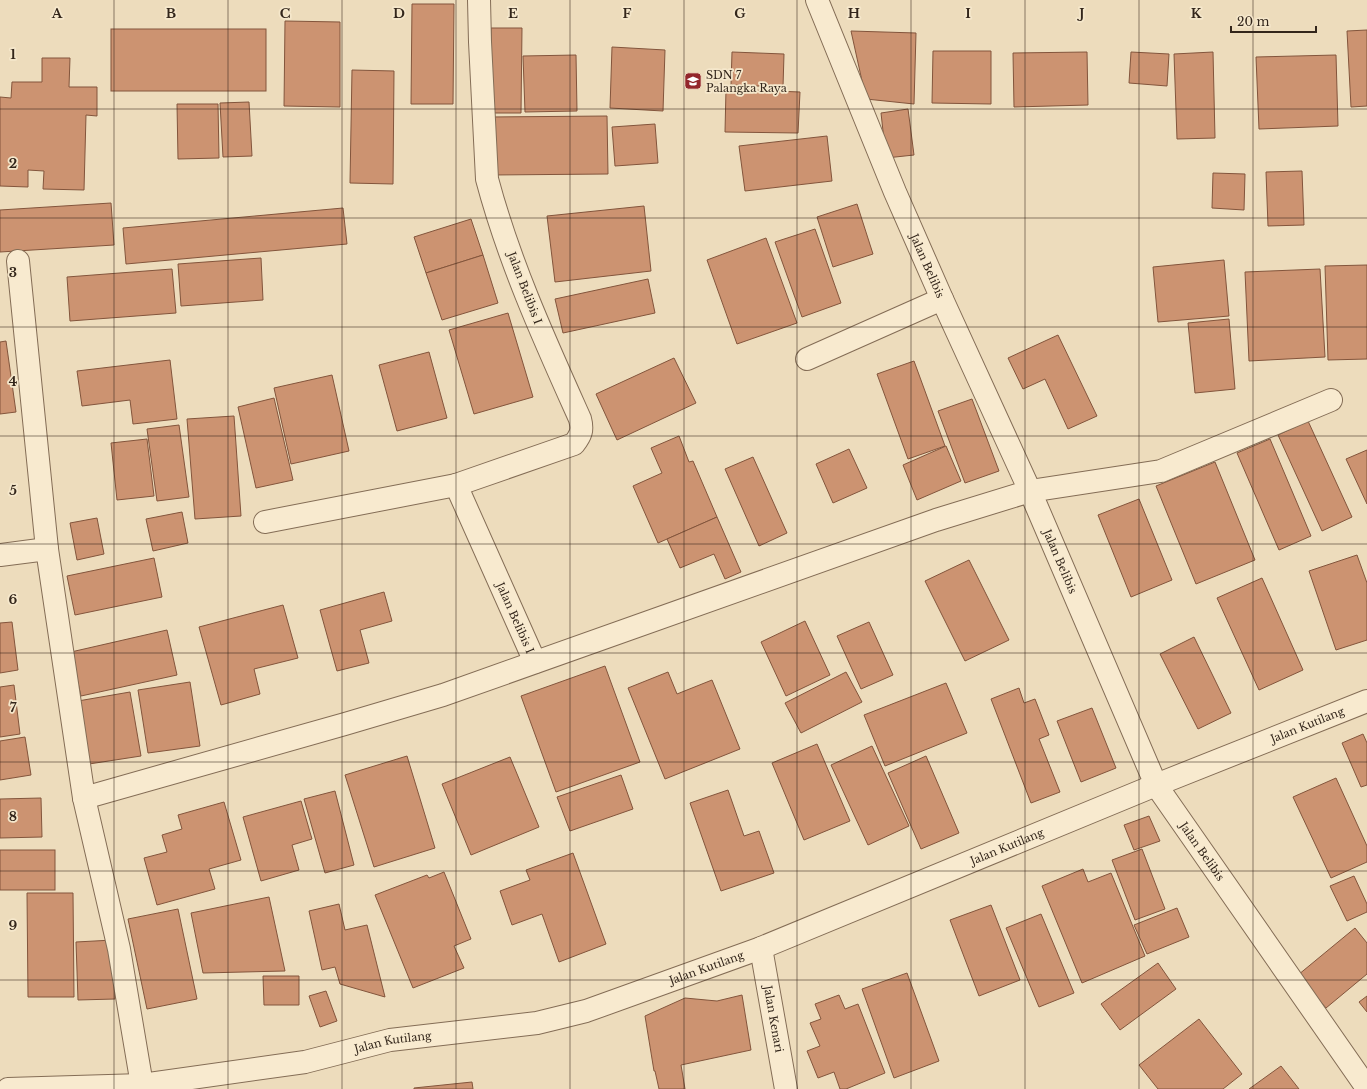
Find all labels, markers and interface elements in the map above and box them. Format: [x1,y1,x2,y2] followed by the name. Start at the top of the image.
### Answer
[51,5,63,22] text: A
[166,5,176,22] text: B
[280,5,291,22] text: C
[393,5,405,22] text: D
[508,5,518,22] text: E
[623,5,632,22] text: F
[734,5,746,22] text: G
[848,5,860,22] text: H
[965,5,971,22] text: I
[1076,5,1085,22] text: J
[1191,5,1202,22] text: K
[1231,8,1316,34] scale bar
[1237,14,1269,29] text: 20 m
[10,46,16,63] text: 1
[706,68,788,95] place label: SDN 7 Palangka Raya
[683,71,703,91] school or university icon: SDN 7 Palangka Raya
[9,155,17,172] text: 2
[906,230,948,300] street label: Jalan Belibis
[504,248,545,326] street label: Jalan Belibis I
[9,264,17,281] text: 3
[9,373,18,390] text: 4
[9,482,17,499] text: 5
[1039,525,1080,596] street label: Jalan Belibis
[493,578,537,656] street label: Jalan Belibis I
[9,591,18,608] text: 6
[10,699,17,716] text: 7
[1266,704,1347,746] street label: Jalan Kutilang
[9,808,17,825] text: 8
[1176,818,1228,883] street label: Jalan Belibis
[966,825,1046,869] street label: Jalan Kutilang
[9,917,18,934] text: 9
[665,948,746,988] street label: Jalan Kutilang
[760,982,786,1054] street label: Jalan Kenari
[351,1028,433,1056] street label: Jalan Kutilang

